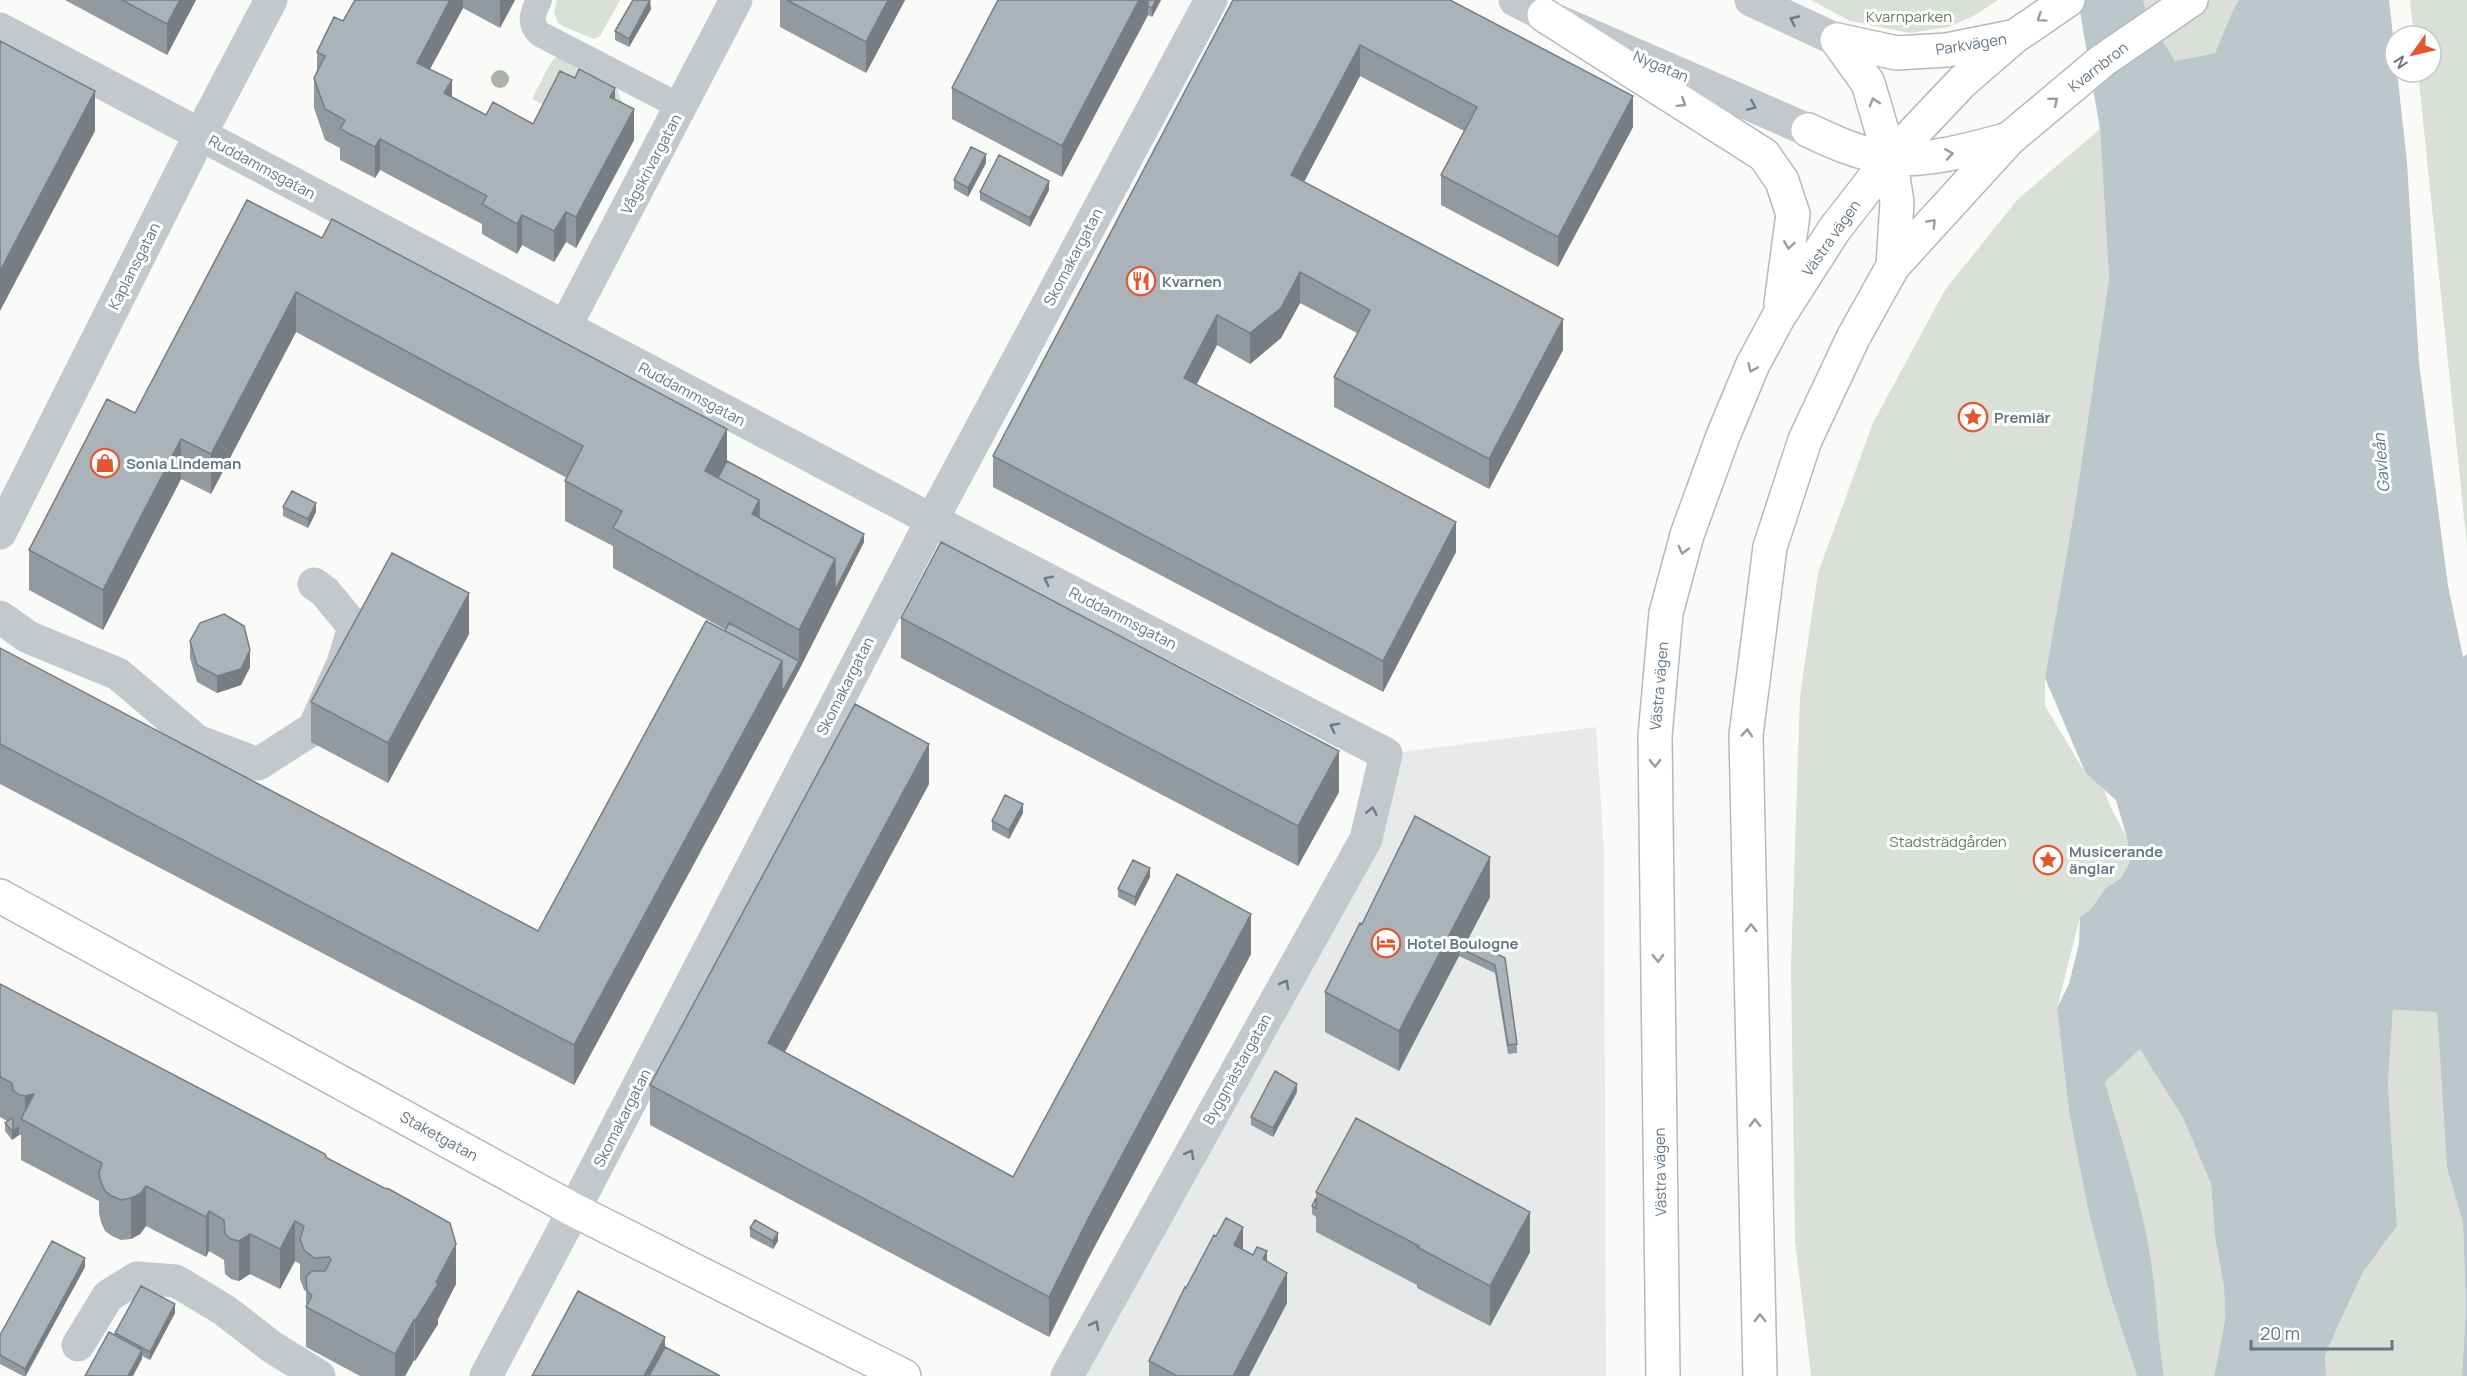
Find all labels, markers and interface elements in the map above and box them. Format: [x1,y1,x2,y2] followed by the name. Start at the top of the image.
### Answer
[1866,6,1952,27] park label: Kvarnparken
[2037,11,2047,23] one-way arrow
[1789,16,1800,28] one-way arrow
[2383,24,2443,84] north arrow
[1934,28,2008,60] street label: Parkvägen
[2064,37,2132,97] street label: Kvarnbron
[1630,45,1692,87] street label: Nygatan
[2388,51,2413,73] text: N
[1676,95,1686,107] one-way arrow
[1869,97,1881,108] one-way arrow
[1746,98,1757,110] one-way arrow
[2047,98,2058,109] one-way arrow
[616,110,686,218] street label: Vågskrivargatan
[205,130,319,204] street label: Ruddammsgatan
[1943,148,1953,161] one-way arrow
[1797,196,1865,280] street label: Västra vägen
[1038,204,1108,310] street label: Skomakargatan
[103,219,165,313] street label: Kaplansgatan
[1925,219,1936,230] one-way arrow
[1783,240,1795,250] one-way arrow
[1125,265,1157,297] restaurant icon: Kvarnen
[1162,271,1222,292] place label: Kvarnen
[635,357,749,431] street label: Ruddammsgatan
[1747,361,1759,372] one-way arrow
[1957,401,1989,433] place icon: Premiär
[1994,407,2051,428] place label: Premiär
[2367,432,2395,493] water label: Gavleån
[89,447,121,479] shop icon: Sonia Lindeman
[126,453,241,474] place label: Sonia Lindeman
[1677,545,1690,555] one-way arrow
[1044,576,1055,587] one-way arrow
[1066,582,1181,654] street label: Ruddammsgatan
[811,633,879,739] street label: Skomakargatan
[1645,641,1673,731] street label: Västra vägen
[1329,723,1340,735] one-way arrow
[1740,728,1753,737] one-way arrow
[1649,758,1661,767] one-way arrow
[1365,806,1378,816] one-way arrow
[1889,831,2007,852] park label: Stadsträdgården
[2069,841,2163,879] place label: Musicerande änglar
[2032,844,2064,876] place icon: Musicerande änglar
[1744,923,1757,932] one-way arrow
[1370,927,1402,959] hotel icon: Hotel Boulogne
[1407,933,1519,954] place label: Hotel Boulogne
[1651,953,1664,962] one-way arrow
[1278,980,1289,990] one-way arrow
[1198,1010,1276,1128] street label: Byggmästargatan
[588,1065,656,1171] street label: Skomakargatan
[396,1106,482,1166] street label: Staketgatan
[1749,1118,1761,1127] one-way arrow
[1649,1127,1671,1217] street label: Västra vägen
[1183,1150,1194,1160] one-way arrow
[1753,1313,1766,1322] one-way arrow
[2251,1313,2392,1351] scale bar
[1088,1321,1099,1331] one-way arrow
[2260,1321,2300,1345] text: 20 m

